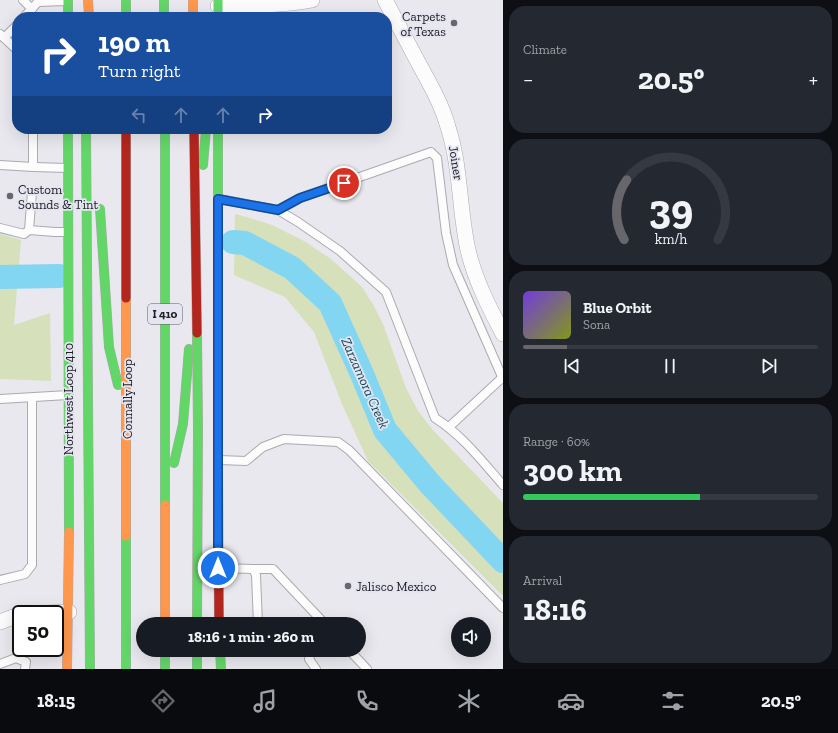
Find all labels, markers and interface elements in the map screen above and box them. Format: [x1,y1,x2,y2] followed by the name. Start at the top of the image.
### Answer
[401,9,446,39] place label: Carpets of Texas
[449,18,459,28] marker: Carpets of Texas
[98,26,170,59] text: 190 m
[32,28,84,80] icon: right
[523,42,567,57] text: Climate
[98,60,180,82] text: Turn right
[638,61,704,97] text: 20.5°
[523,66,533,93] text: −
[809,66,818,93] text: +
[128,104,150,126] icon: left
[170,104,192,126] icon: ahead
[212,104,234,126] icon: ahead
[254,104,276,126] icon: right
[446,145,466,181] street label: Joiner
[327,166,361,200] pin
[333,172,355,194] icon: arrive
[18,182,98,212] place label: Custom Sounds & Tint
[648,184,693,234] text: 39
[5,191,15,201] marker: Custom Sounds & Tint
[654,230,687,247] text: km/h
[583,299,651,317] text: Blue Orbit
[148,304,182,324] road number: I 410
[583,317,610,332] text: Sona
[337,335,393,431] water label: Zarzamora Creek
[61,343,76,455] street label: Northwest Loop 410
[561,355,583,377] icon: previous
[659,355,681,377] icon: pause
[758,355,780,377] icon: next
[120,359,135,439] street label: Connally Loop
[523,434,590,449] text: Range · 60%
[523,453,622,489] text: 300 km
[197,547,239,589] position arrow
[523,573,562,588] text: Arrival
[356,579,437,594] place label: Jalisco Mexico
[343,581,353,591] marker: Jalisco Mexico
[523,592,587,628] text: 18:16
[12,605,64,657] speed limit sign: 50
[451,617,491,657] map controls
[451,617,491,657] button: sound
[188,628,314,646] text: 18:16 · 1 min · 260 m
[149,687,177,715] icon: directions
[251,687,279,715] icon: music
[353,687,381,715] icon: phone
[455,687,483,715] icon: climate
[557,687,585,715] icon: car
[659,687,687,715] icon: filters
[37,690,75,712] text: 18:15
[761,690,801,712] text: 20.5°

